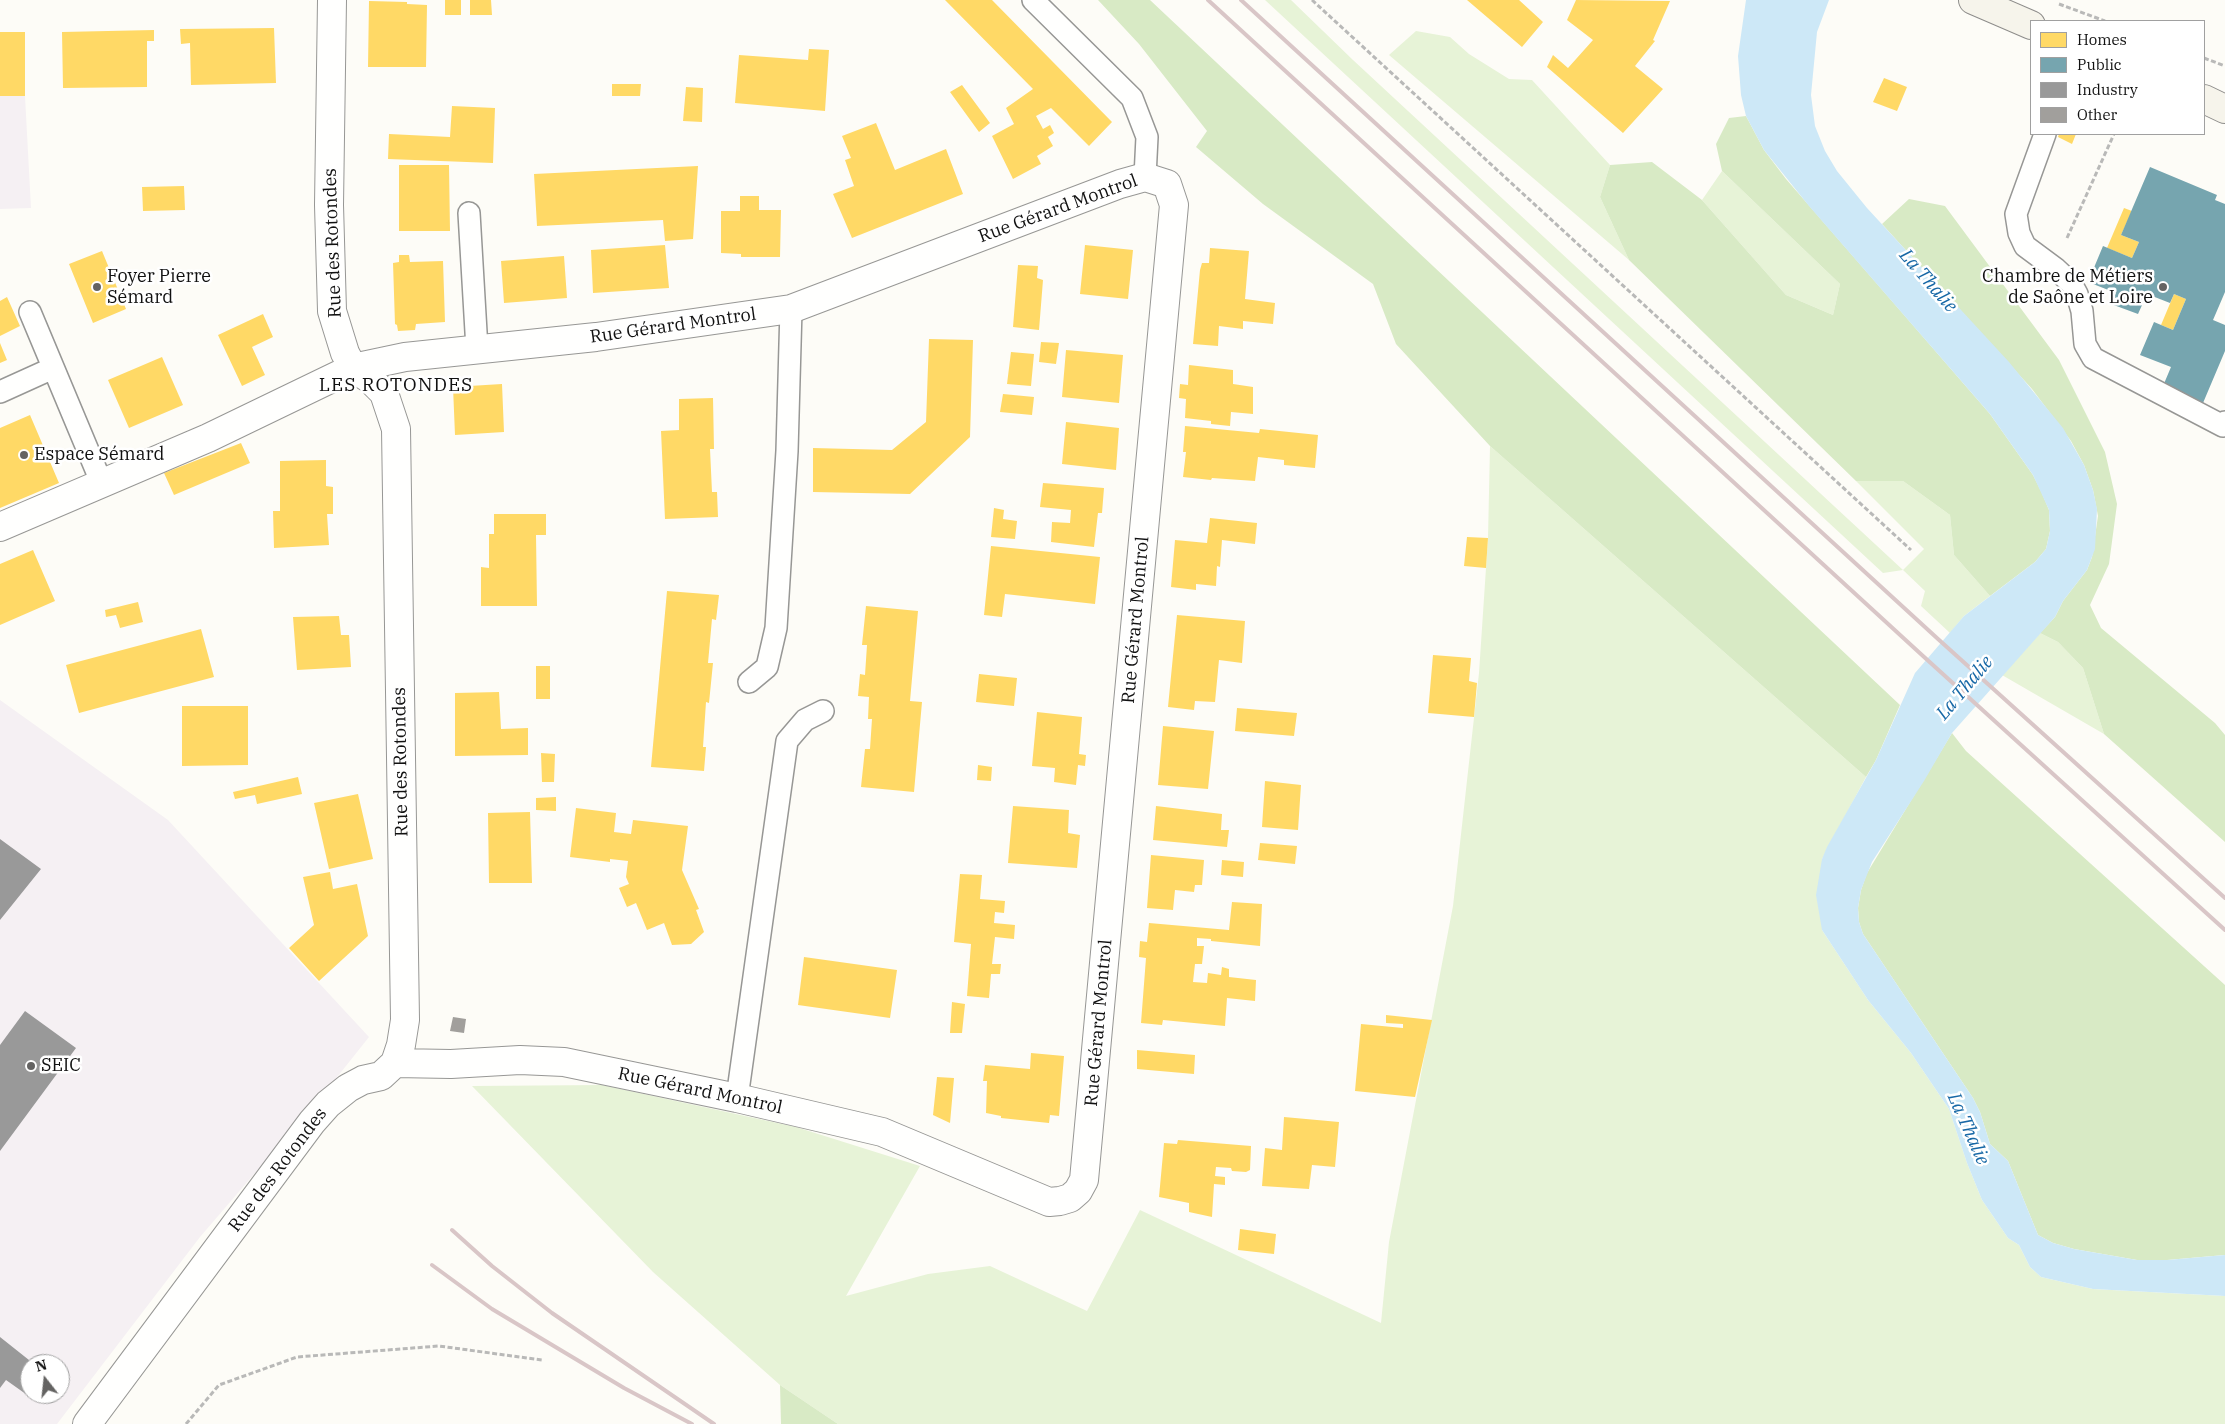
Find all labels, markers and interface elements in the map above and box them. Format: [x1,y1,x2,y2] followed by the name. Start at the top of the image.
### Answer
[2030,20,2205,135] legend
[2077,30,2127,49] text: Homes
[2077,55,2122,74] text: Public
[2077,80,2138,99] text: Industry
[2077,105,2117,124] text: Other
[320,168,346,318] street label: Rue des Rotondes
[976,170,1140,248] street label: Rue Gérard Montrol
[1894,245,1962,317] water label: La Thalie
[107,266,211,308] place label: Foyer Pierre Sémard
[1982,266,2153,308] place label: Chambre de Métiers de Saône et Loire
[91,281,103,293] marker: Foyer Pierre Sémard
[2157,281,2169,293] marker: Chambre de Métiers de Saône et Loire
[588,304,758,348] street label: Rue Gérard Montrol
[317,375,475,397] district label: LES ROTONDES
[34,444,164,466] place label: Espace Sémard
[18,449,30,461] marker: Espace Sémard
[1118,536,1154,704] street label: Rue Gérard Montrol
[1932,651,1998,725] water label: La Thalie
[389,687,413,837] street label: Rue des Rotondes
[1081,939,1117,1107] street label: Rue Gérard Montrol
[41,1055,81,1077] place label: SEIC
[25,1060,37,1072] marker: SEIC
[616,1063,784,1119] street label: Rue Gérard Montrol
[1942,1089,1994,1169] water label: La Thalie
[224,1104,332,1236] street label: Rue des Rotondes
[20,1354,70,1404] north arrow
[33,1355,49,1376] text: N

